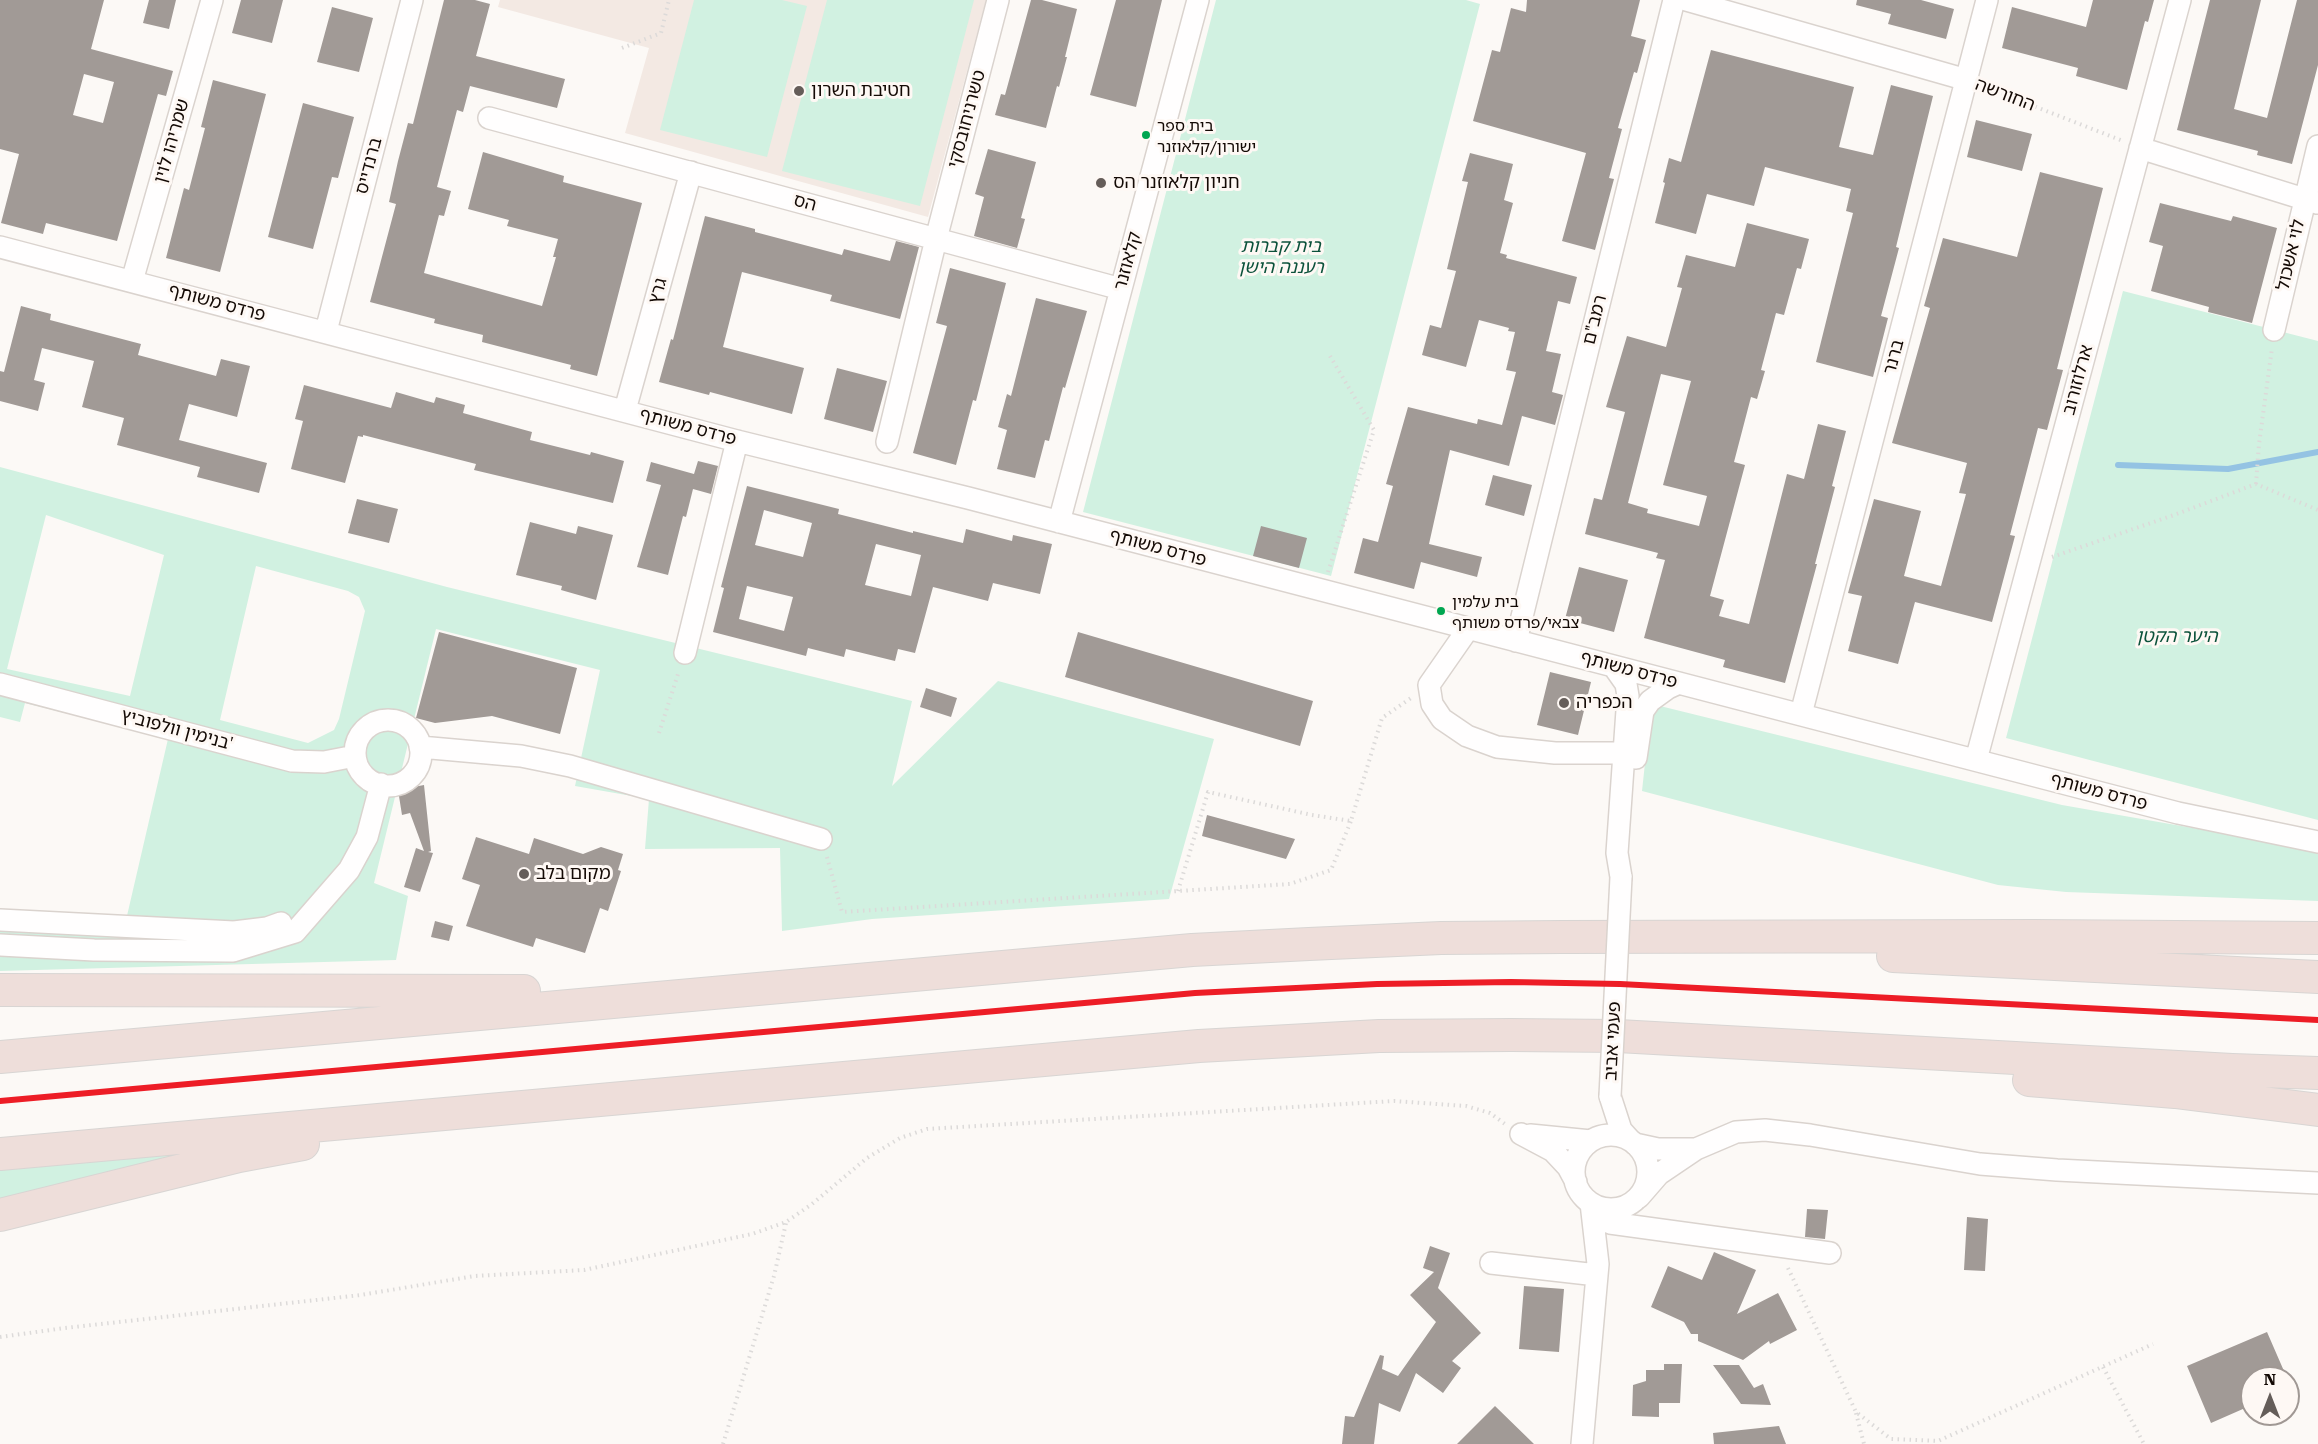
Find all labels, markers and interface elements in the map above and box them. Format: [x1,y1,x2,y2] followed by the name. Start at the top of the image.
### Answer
[944,68,990,170] street label: טשרניחובסקי
[1972,74,2038,116] street label: החורשה
[811,80,911,102] place label: חטיבת השרון
[792,84,806,98] marker: חטיבת השרון
[150,96,194,186] street label: שמריהו לוין
[1157,116,1256,154] place label: בית ספר ישורון/קלאוזנר
[1140,129,1152,141] marker: בית ספר ישורון/קלאוזנר
[351,135,387,197] street label: ברנדייס
[1113,172,1240,194] place label: חניון קלאוזנר הס
[1094,176,1108,190] marker: חניון קלאוזנר הס
[791,190,819,216] street label: הס
[2272,217,2310,293] street label: לוי אשכול
[1110,229,1146,293] street label: קלאוזנר
[1238,236,1324,278] park label: בית קברות רעננה הישן
[644,276,672,306] street label: גרץ
[166,280,268,326] street label: פרדס משותף
[1578,293,1612,347] street label: רמב"ם
[1879,337,1909,377] street label: ברנר
[2058,343,2098,417] street label: ארלוזורוב
[637,404,739,450] street label: פרדס משותף
[1107,525,1209,571] street label: פרדס משותף
[1452,592,1579,630] place label: בית עלמין צבאי/פרדס משותף
[1435,605,1447,617] marker: בית עלמין צבאי/פרדס משותף
[2136,626,2218,648] park label: היער הקטן
[1578,647,1680,693] street label: פרדס משותף
[1576,692,1633,714] place label: הכפריה
[1557,696,1571,710] marker: הכפריה
[119,705,235,755] street label: בנימין וולפוביץ'
[2048,769,2150,815] street label: פרדס משותף
[536,863,611,885] place label: מקום בלב
[517,867,531,881] marker: מקום בלב
[1600,1001,1626,1081] street label: פעמי אביב
[2240,1366,2300,1426] north arrow
[2264,1370,2276,1389] text: N

